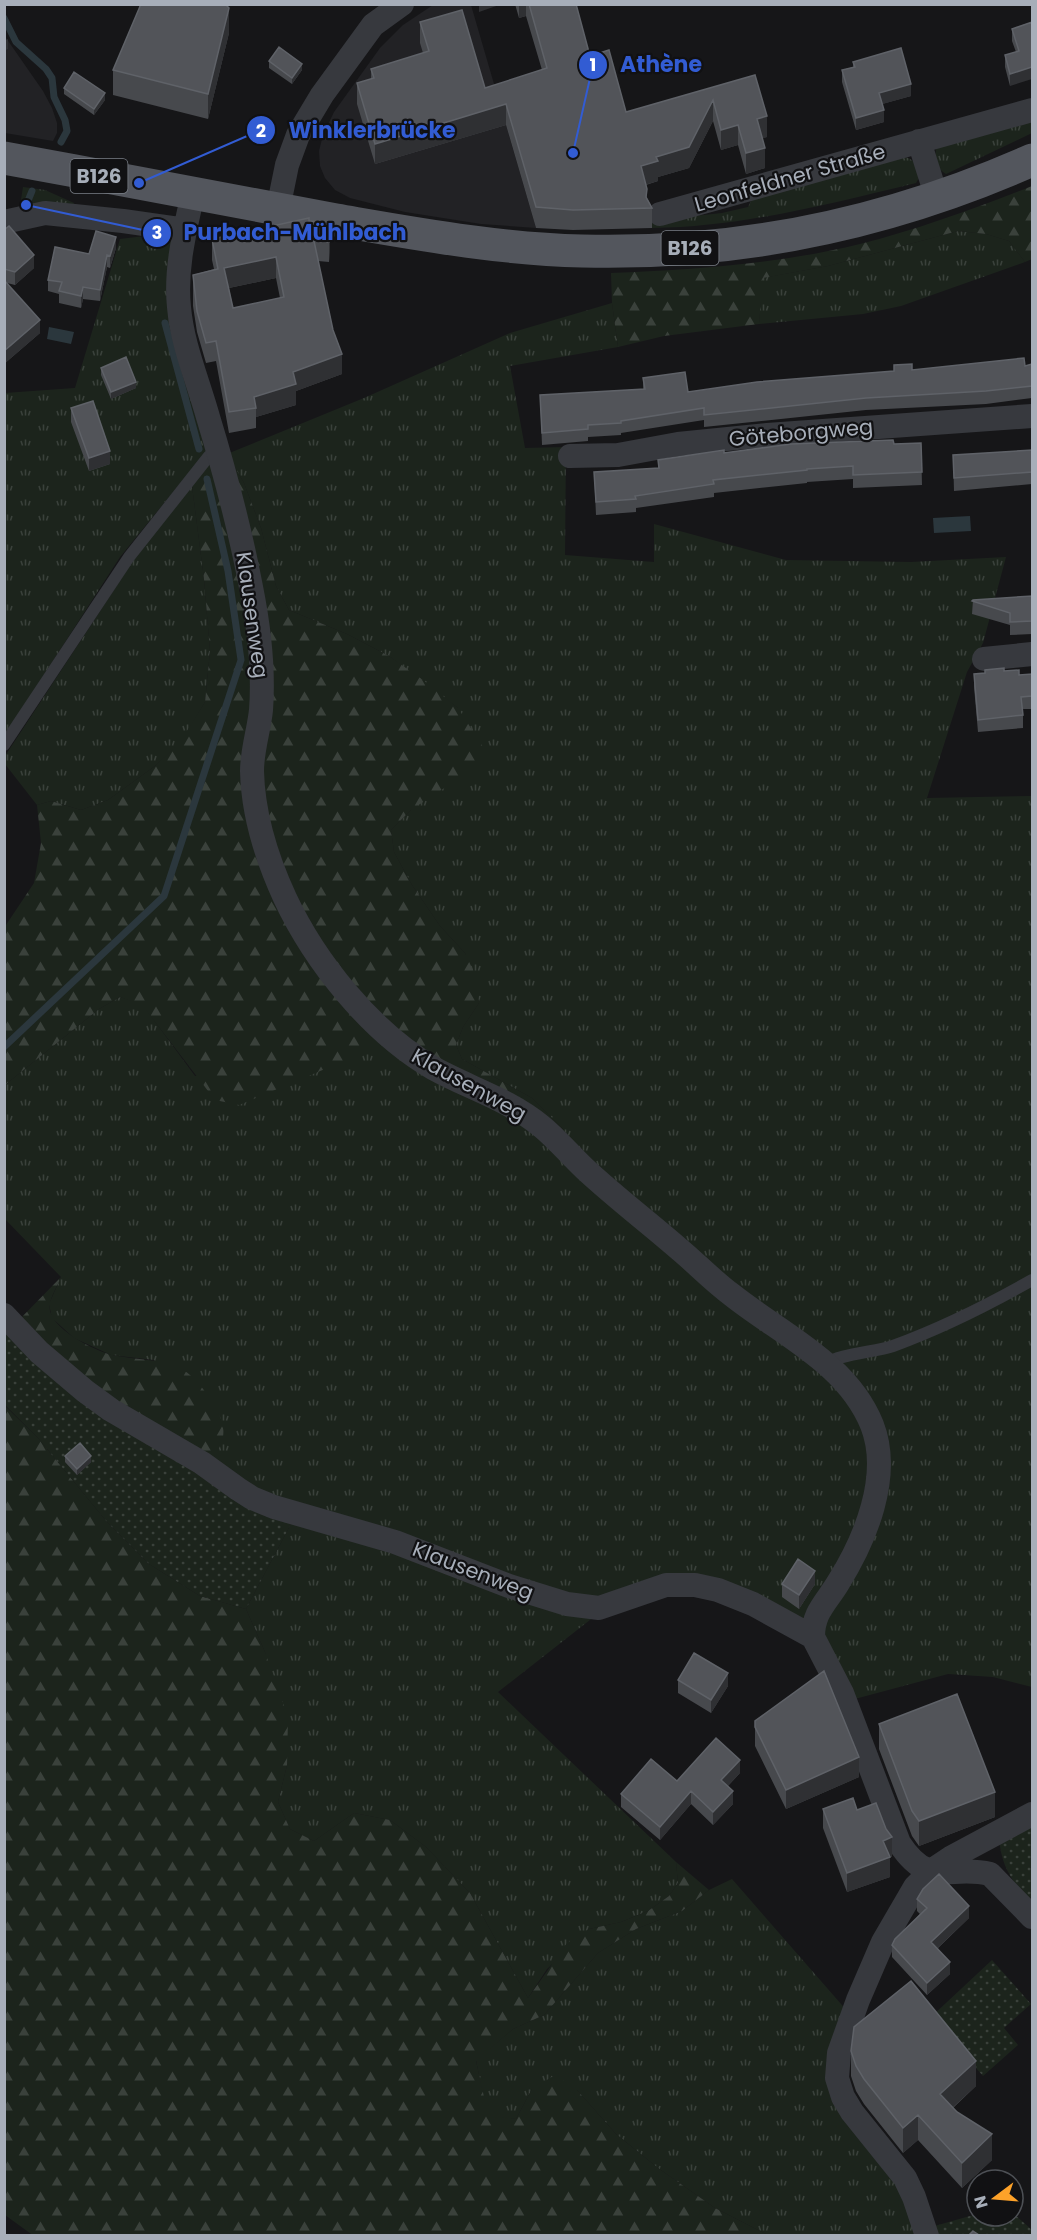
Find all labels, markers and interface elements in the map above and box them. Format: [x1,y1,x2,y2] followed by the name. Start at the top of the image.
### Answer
[578,45,714,85] callout: Athène
[620,49,702,80] text: Athène
[590,52,596,77] text: 1
[246,110,468,150] callout: Winklerbrücke
[288,115,456,146] text: Winklerbrücke
[256,118,266,143] text: 2
[691,136,889,219] street label: Leonfeldner Straße
[70,159,128,193] road number: B126
[142,213,419,253] callout: Purbach-Mühlbach
[183,217,407,248] text: Purbach-Mühlbach
[152,220,162,245] text: 3
[662,231,718,265] road number: B126
[728,412,874,453] street label: Göteborgweg
[229,550,276,680] street label: Klausenweg
[407,1041,532,1128] street label: Klausenweg
[409,1534,538,1607] street label: Klausenweg
[965,2168,1025,2228] north arrow
[968,2193,994,2211] text: N

